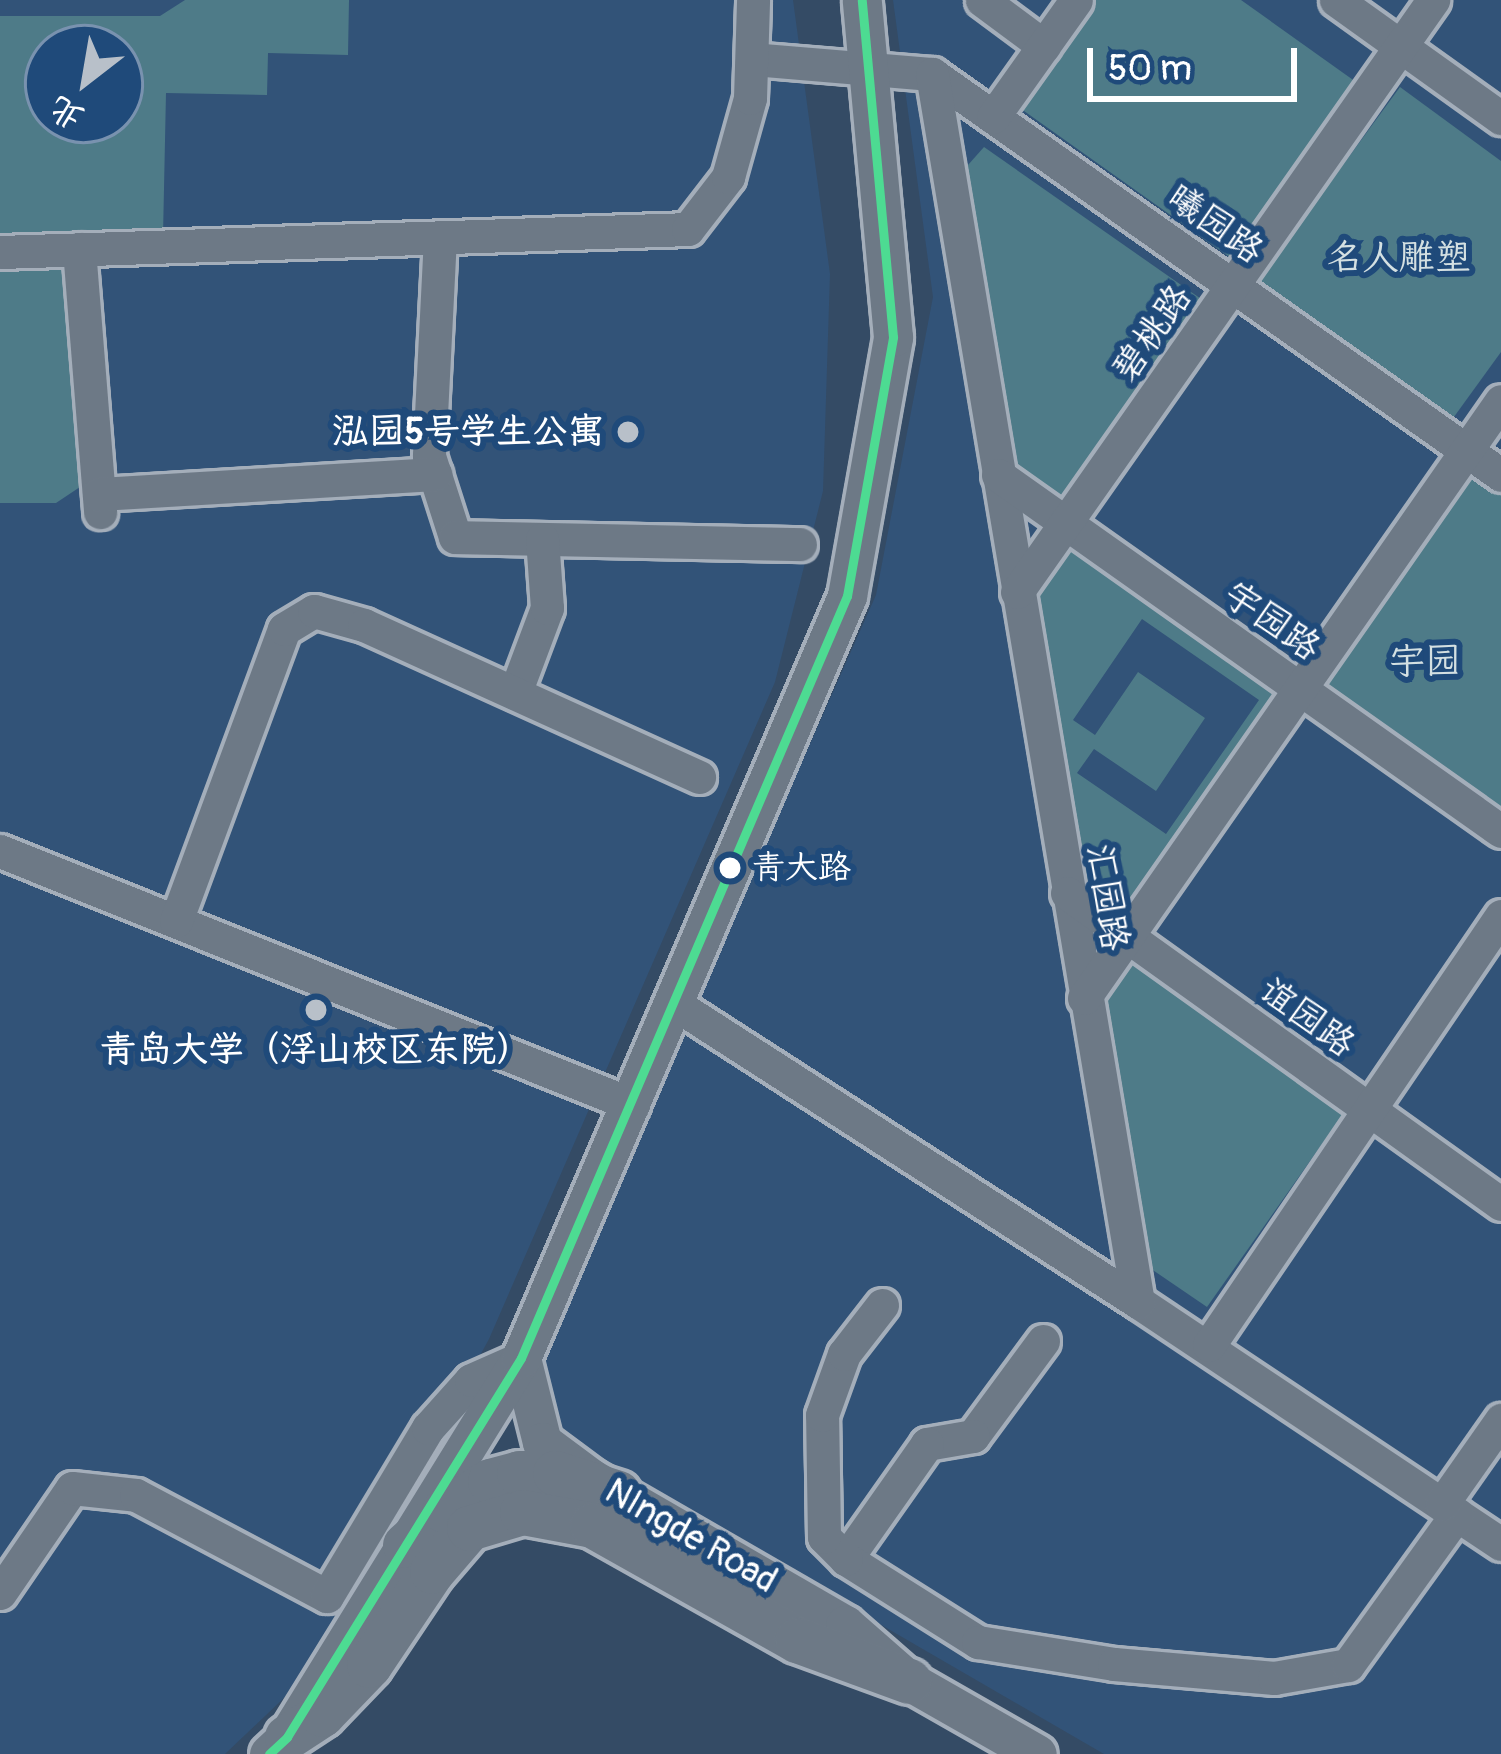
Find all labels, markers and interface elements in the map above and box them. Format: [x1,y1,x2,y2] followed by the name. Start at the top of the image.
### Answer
[24,24,144,144] north arrow
[1093,24,1303,98] scale bar
[1108,46,1192,91] text: 50 m
[42,87,91,139] text: 北
[1158,175,1272,273] street label: 曦园路
[1327,236,1471,280] park label: 名人雕塑
[1103,276,1201,390] street label: 碧桃路
[332,410,604,454] place label: 泓园5号学生公寓
[615,419,641,445] marker: 泓园5号学生公寓
[1215,572,1329,670] street label: 宇园路
[1389,640,1461,684] park label: 宇园
[1077,840,1137,954] street label: 汇园路
[752,848,851,888] place label: 青大路
[719,857,741,879] marker: 青大路
[1251,968,1363,1066] street label: 谊园路
[303,997,329,1023] marker: 青岛大学（浮山校区东院）
[100,1028,532,1072] place label: 青岛大学（浮山校区东院）
[597,1470,785,1602] street label: NIngde Road

